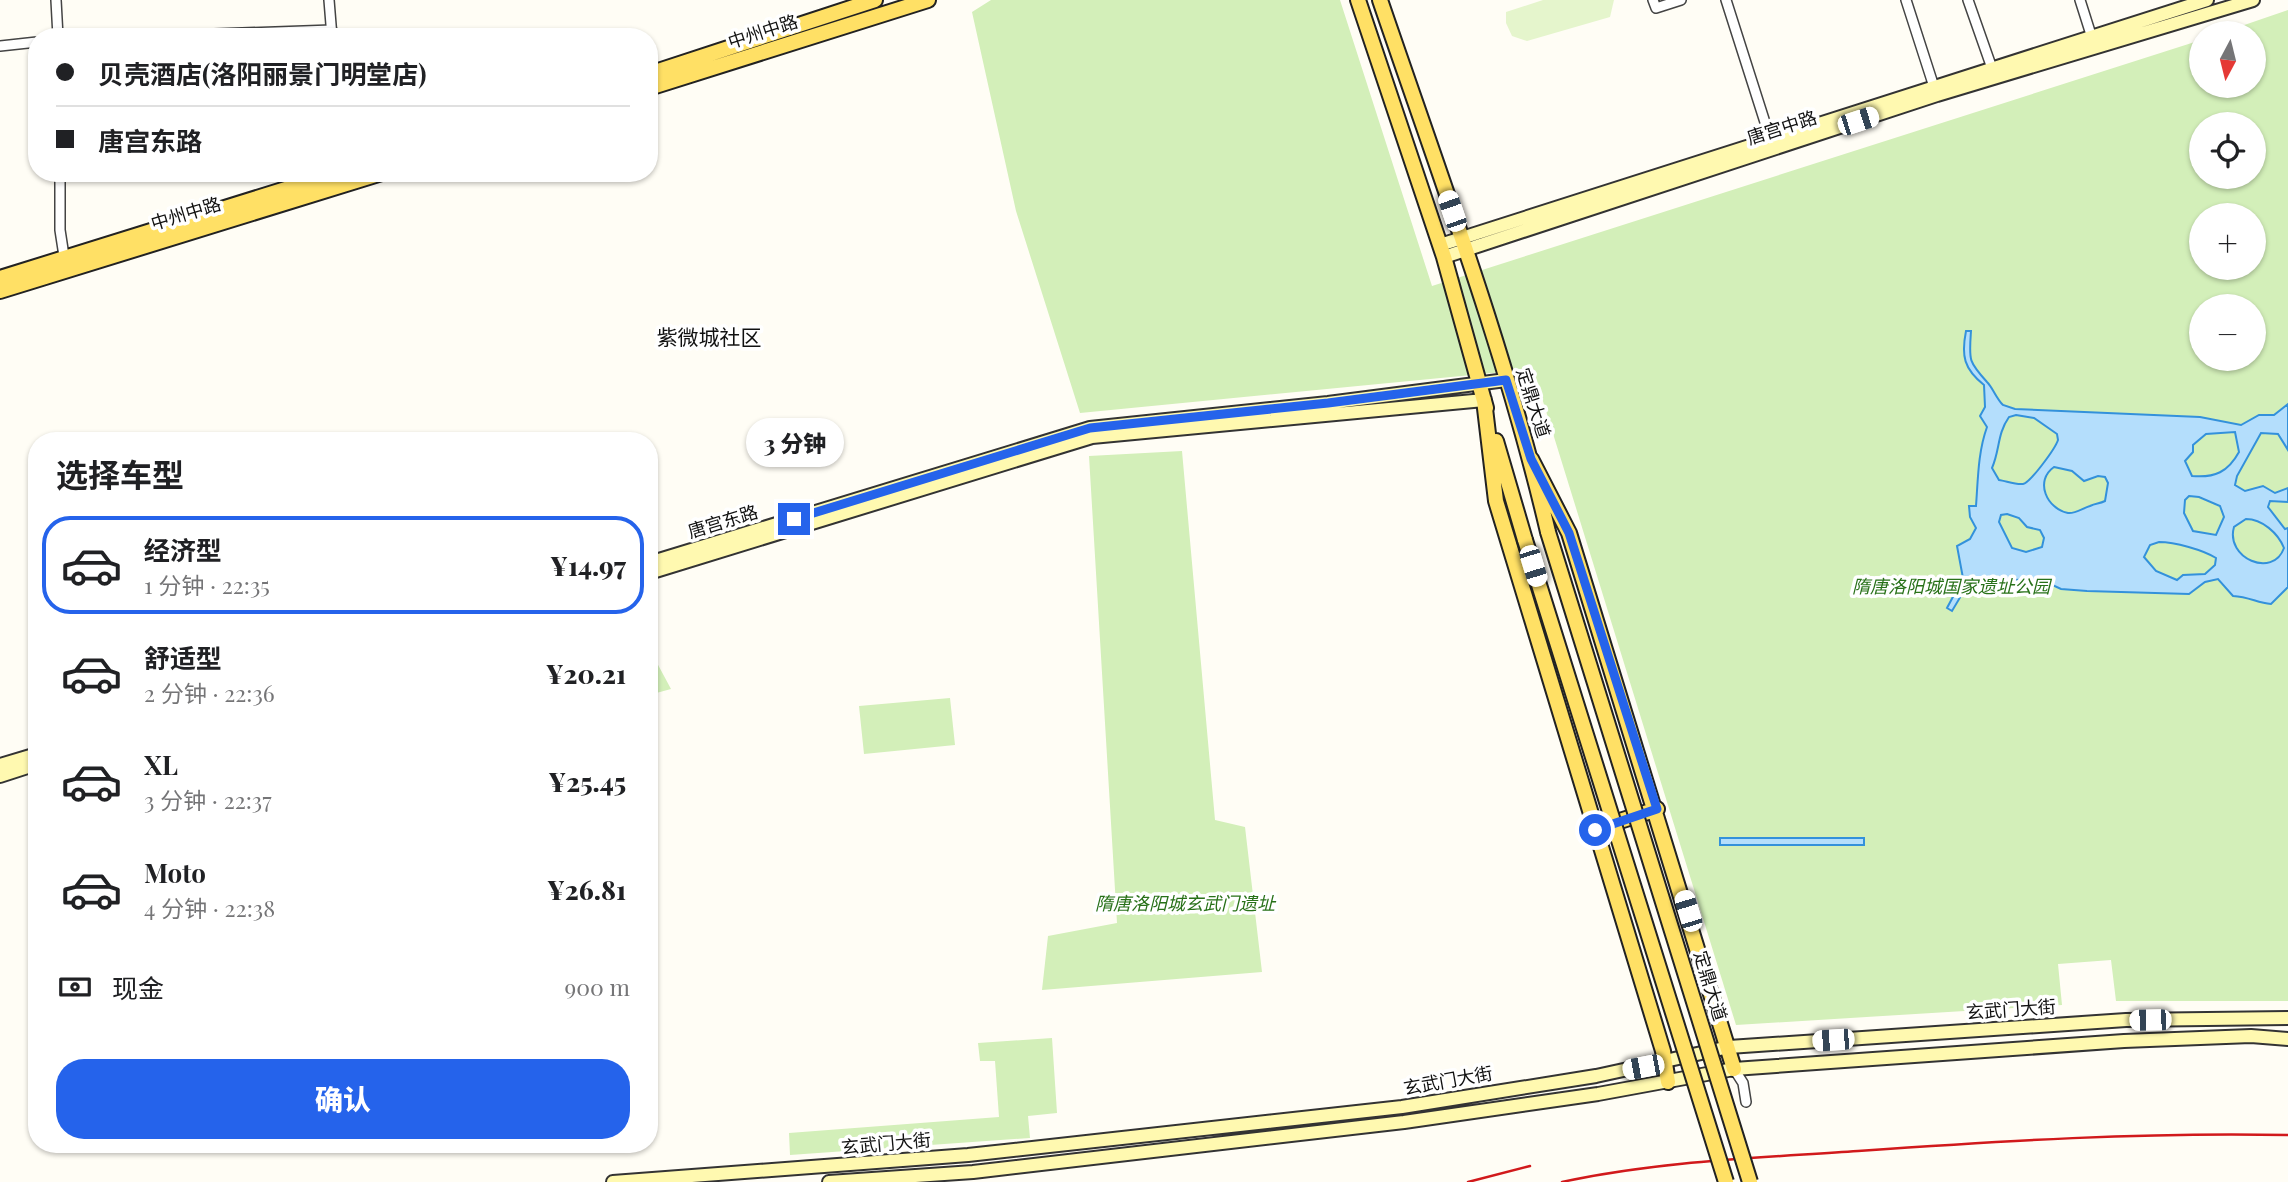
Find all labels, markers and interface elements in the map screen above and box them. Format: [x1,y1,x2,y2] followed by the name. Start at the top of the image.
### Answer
[725,9,801,54] street label: 中州中路
[2189,21,2266,98] north arrow
[2189,21,2266,371] map controls
[98,56,427,91] text: 贝壳酒店(洛阳丽景门明堂店)
[1744,105,1820,150] street label: 唐宫中路
[1835,105,1882,137] car
[2189,112,2266,189] button: locate
[98,123,202,158] text: 唐宫东路
[1436,188,1469,234] car
[148,191,224,235] street label: 中州中路
[2189,203,2266,280] button: +
[2189,294,2266,371] button: −
[657,322,762,350] district label: 紫微城社区
[1511,365,1556,441] street label: 定鼎大道
[745,418,843,466] callout: 3 分钟
[764,427,826,458] text: 3 分钟
[56,452,184,495] text: 选择车型
[685,499,761,543] street label: 唐宫东路
[778,503,810,535] route end
[144,532,222,567] text: 经济型
[60,534,123,597] icon: car
[1517,543,1550,589] car
[550,548,626,583] text: ¥14.97
[144,569,270,600] text: 1 分钟 · 22:35
[1852,574,2053,598] park label: 隋唐洛阳城国家遗址公园
[144,640,222,675] text: 舒适型
[60,642,123,705] icon: car
[546,656,626,691] text: ¥20.21
[144,677,275,708] text: 2 分钟 · 22:36
[144,747,178,782] text: XL
[60,750,123,813] icon: car
[548,764,626,799] text: ¥25.45
[144,784,272,815] text: 3 分钟 · 22:37
[1579,814,1611,846] route start
[144,855,206,890] text: Moto
[60,858,123,921] icon: car
[547,872,626,907] text: ¥26.81
[1672,888,1705,934] car
[1095,891,1277,915] park label: 隋唐洛阳城玄武门遗址
[144,892,275,923] text: 4 分钟 · 22:38
[1689,948,1733,1024] street label: 定鼎大道
[56,968,94,1006] icon: cash
[112,970,164,1005] text: 现金
[565,971,630,1002] text: 900 m
[1965,994,2057,1024] street label: 玄武门大街
[2129,1009,2172,1031] car
[1812,1028,1855,1052] car
[1621,1053,1666,1081] car
[56,1059,630,1139] button: 确认
[1401,1060,1494,1100] street label: 玄武门大街
[840,1127,932,1159] street label: 玄武门大街

